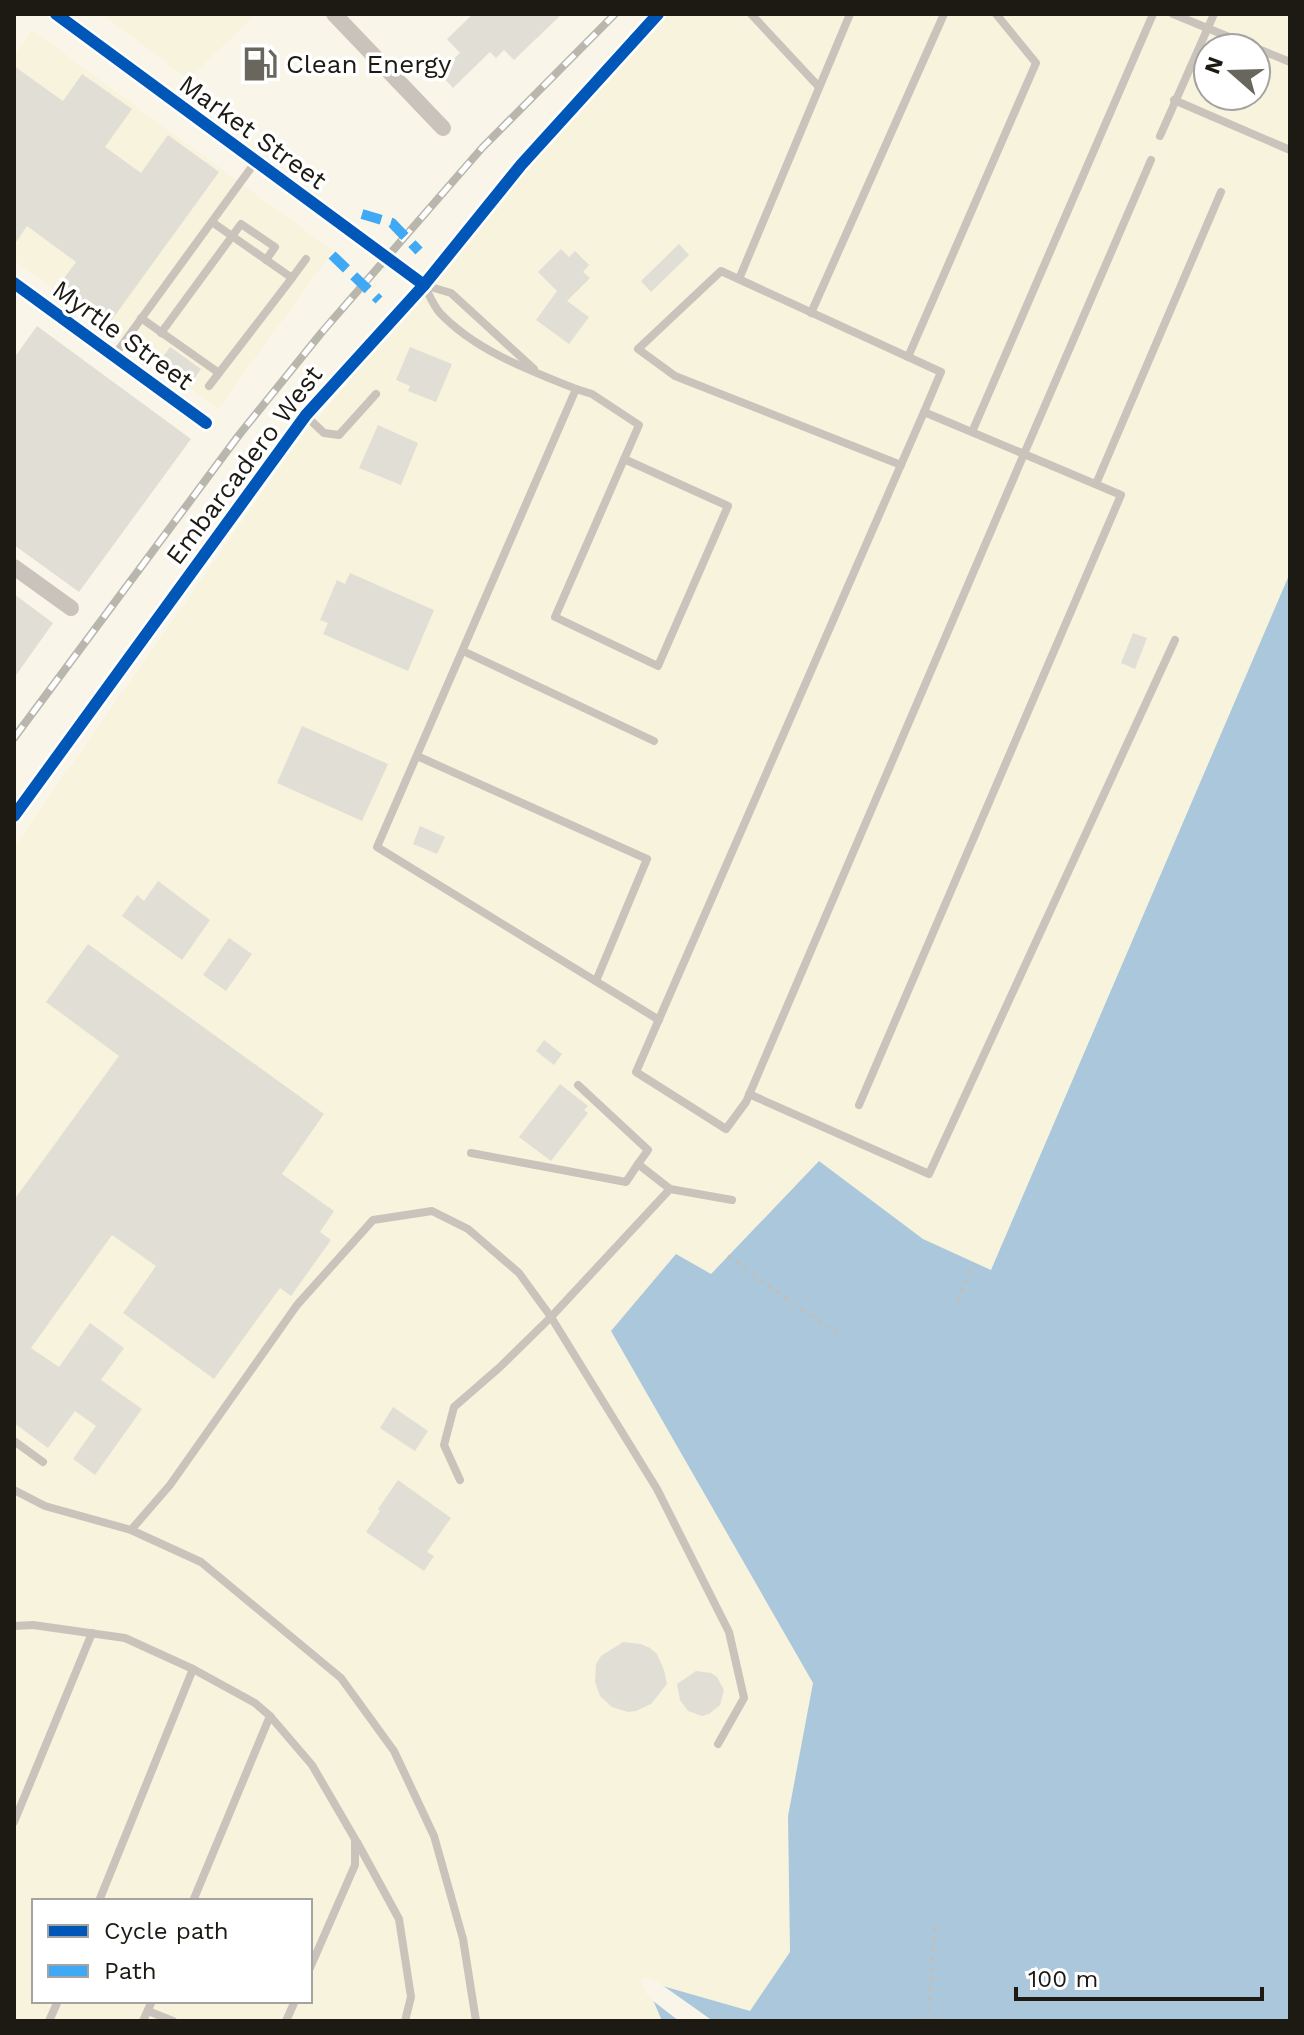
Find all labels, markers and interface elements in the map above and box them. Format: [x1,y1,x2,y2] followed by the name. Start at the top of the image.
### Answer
[1192,32,1272,112] north arrow
[241,45,279,83] fuel station icon: Clean Energy
[286,49,452,79] place label: Clean Energy
[1199,53,1228,77] text: N
[174,69,332,195] street label: Market Street
[47,274,199,396] street label: Myrtle Street
[160,360,329,570] street label: Embarcadero West
[32,1899,312,2003] legend
[104,1917,229,1945] text: Cycle path
[1016,1951,1262,2001] scale bar
[104,1957,157,1985] text: Path
[1028,1965,1098,1993] text: 100 m

